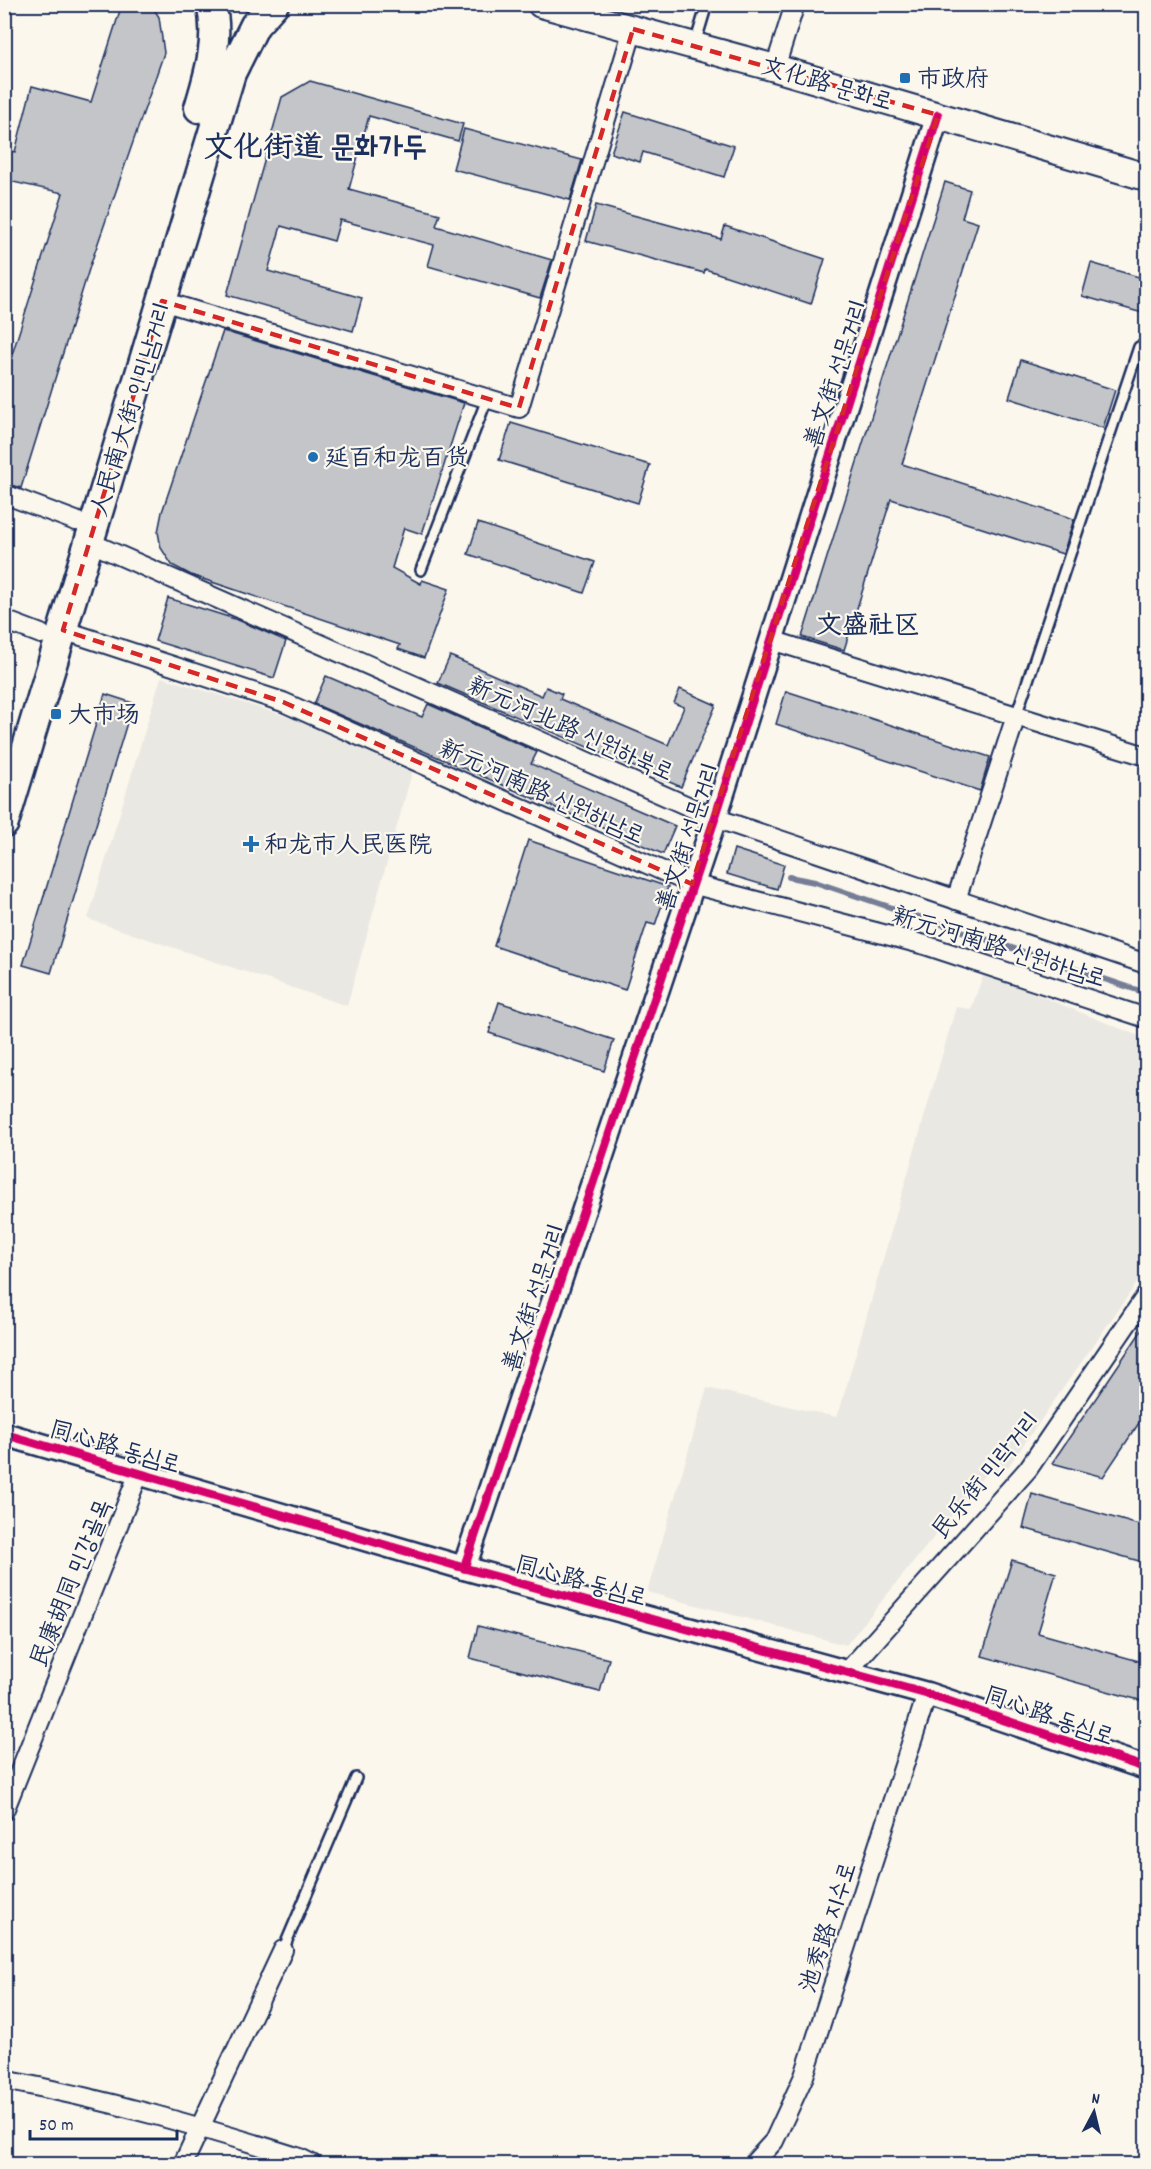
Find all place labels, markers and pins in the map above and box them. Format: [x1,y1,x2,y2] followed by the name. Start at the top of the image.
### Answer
[917,64,989,98] place label: 市政府
[898,71,912,85] marker: 市政府
[325,443,469,477] place label: 延百和龙百货
[306,450,320,464] marker: 延百和龙百货
[68,700,140,734] place label: 大市场
[49,707,63,721] marker: 大市场
[264,830,432,864] place label: 和龙市人民医院
[242,835,260,853] marker: 和龙市人民医院

